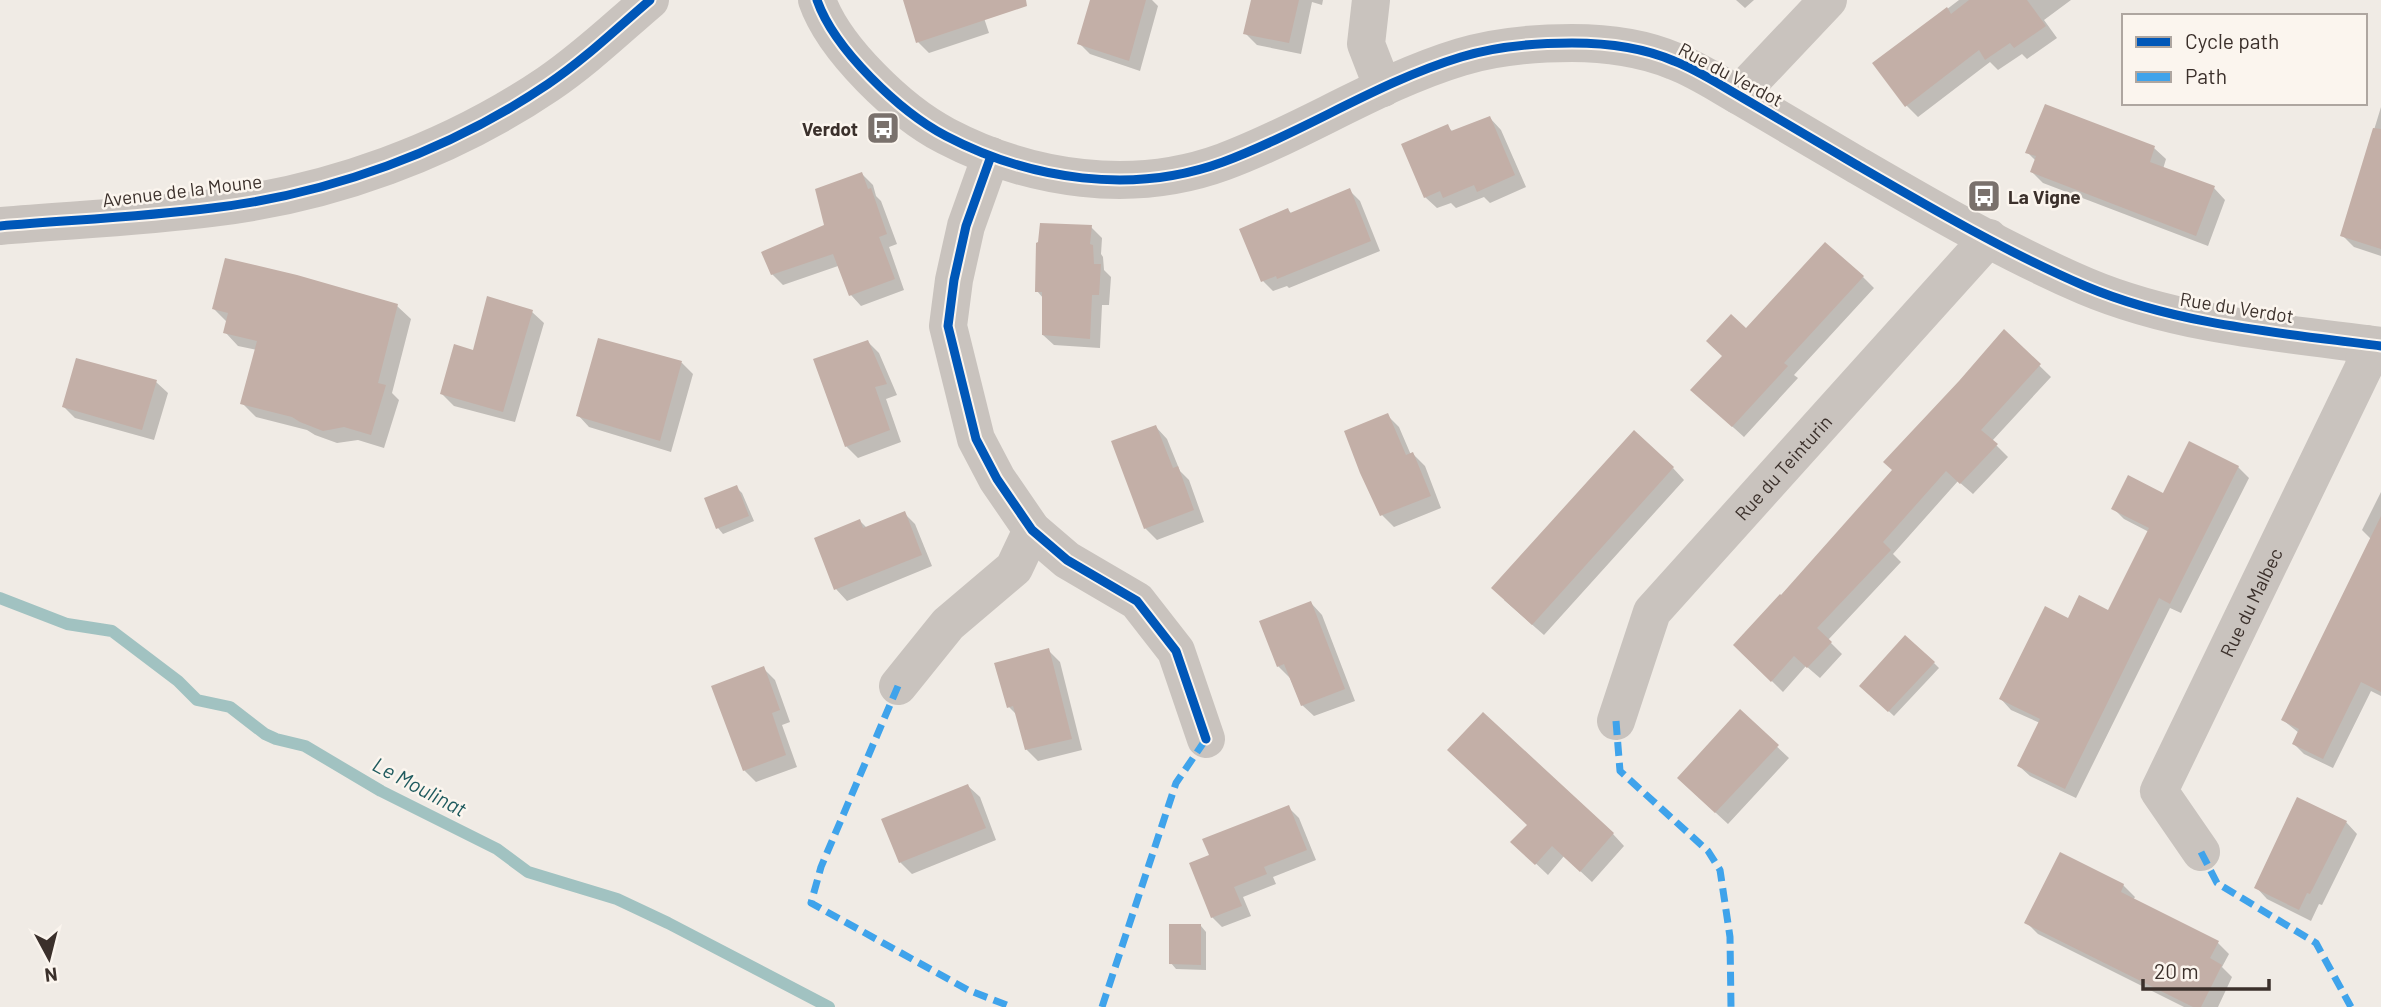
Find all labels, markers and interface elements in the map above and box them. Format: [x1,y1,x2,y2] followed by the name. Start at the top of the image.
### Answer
[2122,14,2367,105] legend
[2185,28,2279,53] text: Cycle path
[1675,37,1787,111] street label: Rue du Verdot
[2185,63,2227,88] text: Path
[864,109,902,147] bus stop icon: Verdot
[802,117,858,140] place label: Verdot
[101,169,263,211] street label: Avenue de la Moune
[1965,177,2003,215] bus stop icon: La Vigne
[2008,185,2081,208] place label: La Vigne
[2178,287,2296,327] street label: Rue du Verdot
[1729,409,1836,524] street label: Rue du Teinturin
[2214,544,2286,660] street label: Rue du Malbec
[369,751,472,821] water label: Le Moulinat
[14,923,84,993] north arrow
[2143,948,2269,992] scale bar
[2154,958,2199,983] text: 20 m
[43,963,59,988] text: N

